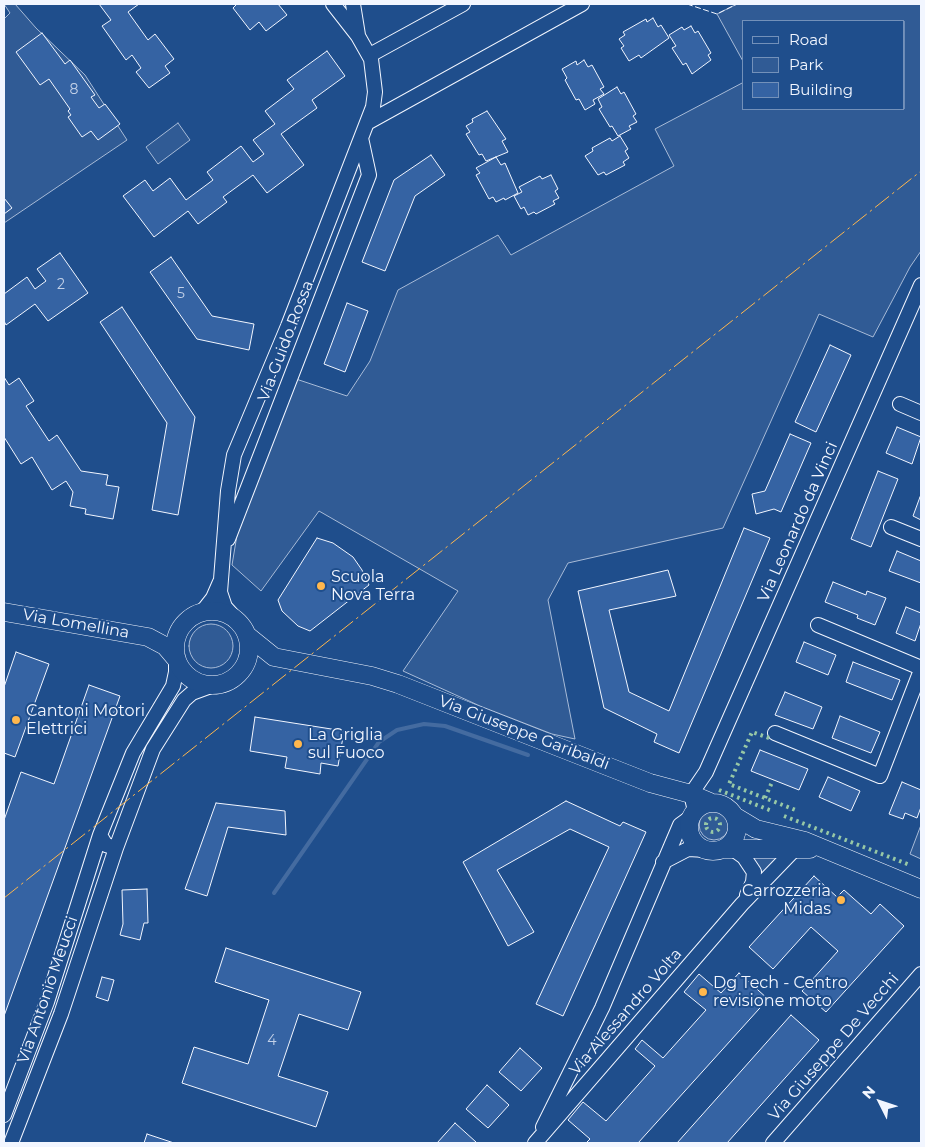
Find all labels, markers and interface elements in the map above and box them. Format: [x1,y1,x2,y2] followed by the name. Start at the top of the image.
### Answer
[742,20,905,110] legend
[789,30,828,49] text: Road
[789,55,823,74] text: Park
[789,80,853,99] text: Building
[70,82,78,98] house number: 8
[57,277,65,293] house number: 2
[254,278,318,404] street label: Via Guido Rossa
[177,286,185,302] house number: 5
[754,439,842,605] street label: Via Leonardo da Vinci
[331,567,415,605] place label: Scuola Nova Terra
[315,580,327,592] marker: Scuola Nova Terra
[21,605,131,643] street label: Via Lomellina
[436,692,612,774] street label: Via Giuseppe Garibaldi
[26,701,145,739] place label: Cantoni Motori Elettrici
[10,714,22,726] marker: Cantoni Motori Elettrici
[308,725,385,763] place label: La Griglia sul Fuoco
[292,738,304,750] marker: La Griglia sul Fuoco
[742,881,831,919] place label: Carrozzeria Midas
[835,894,847,906] marker: Carrozzeria Midas
[14,914,82,1066] street label: Via Antonio Meucci
[566,945,686,1079] street label: Via Alessandro Volta
[765,969,903,1125] street label: Via Giuseppe De Vecchi
[713,973,848,1011] place label: Dg Tech - Centro revisione moto
[697,986,709,998] marker: Dg Tech - Centro revisione moto
[267,1033,277,1049] house number: 4
[855,1077,905,1127] north arrow
[858,1082,879,1102] text: N

